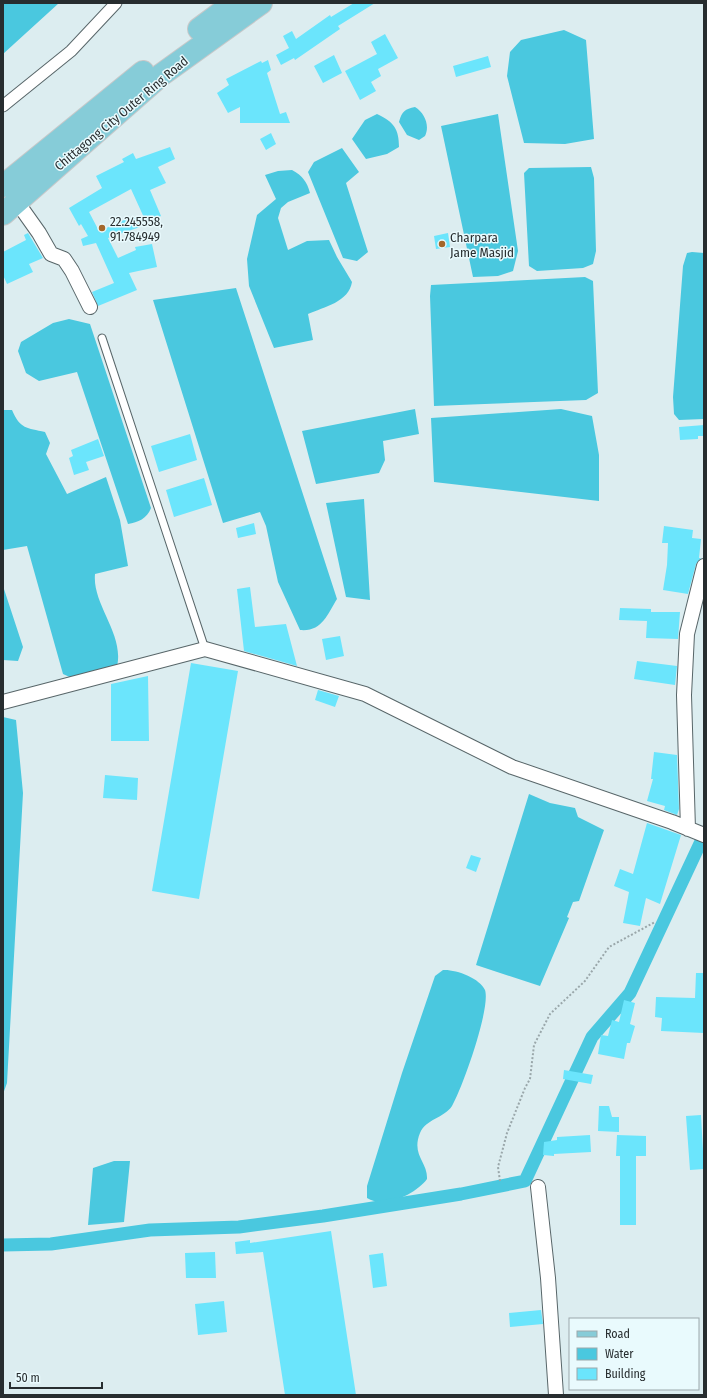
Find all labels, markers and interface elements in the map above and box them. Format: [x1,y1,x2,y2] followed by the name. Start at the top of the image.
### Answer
[52,53,191,174] street label: Chittagong City Outer Ring Road
[110,214,163,244] place label: 22.245558, 91.784949
[97,223,107,233] marker: 22.245558, 91.784949
[450,230,514,260] place label: Charpara Jame Masjid
[437,239,447,249] marker: Charpara Jame Masjid
[569,1318,699,1390] legend
[605,1327,630,1341] text: Road
[605,1347,634,1361] text: Water
[10,1364,102,1390] scale bar
[605,1367,646,1381] text: Building
[16,1371,40,1385] text: 50 m

